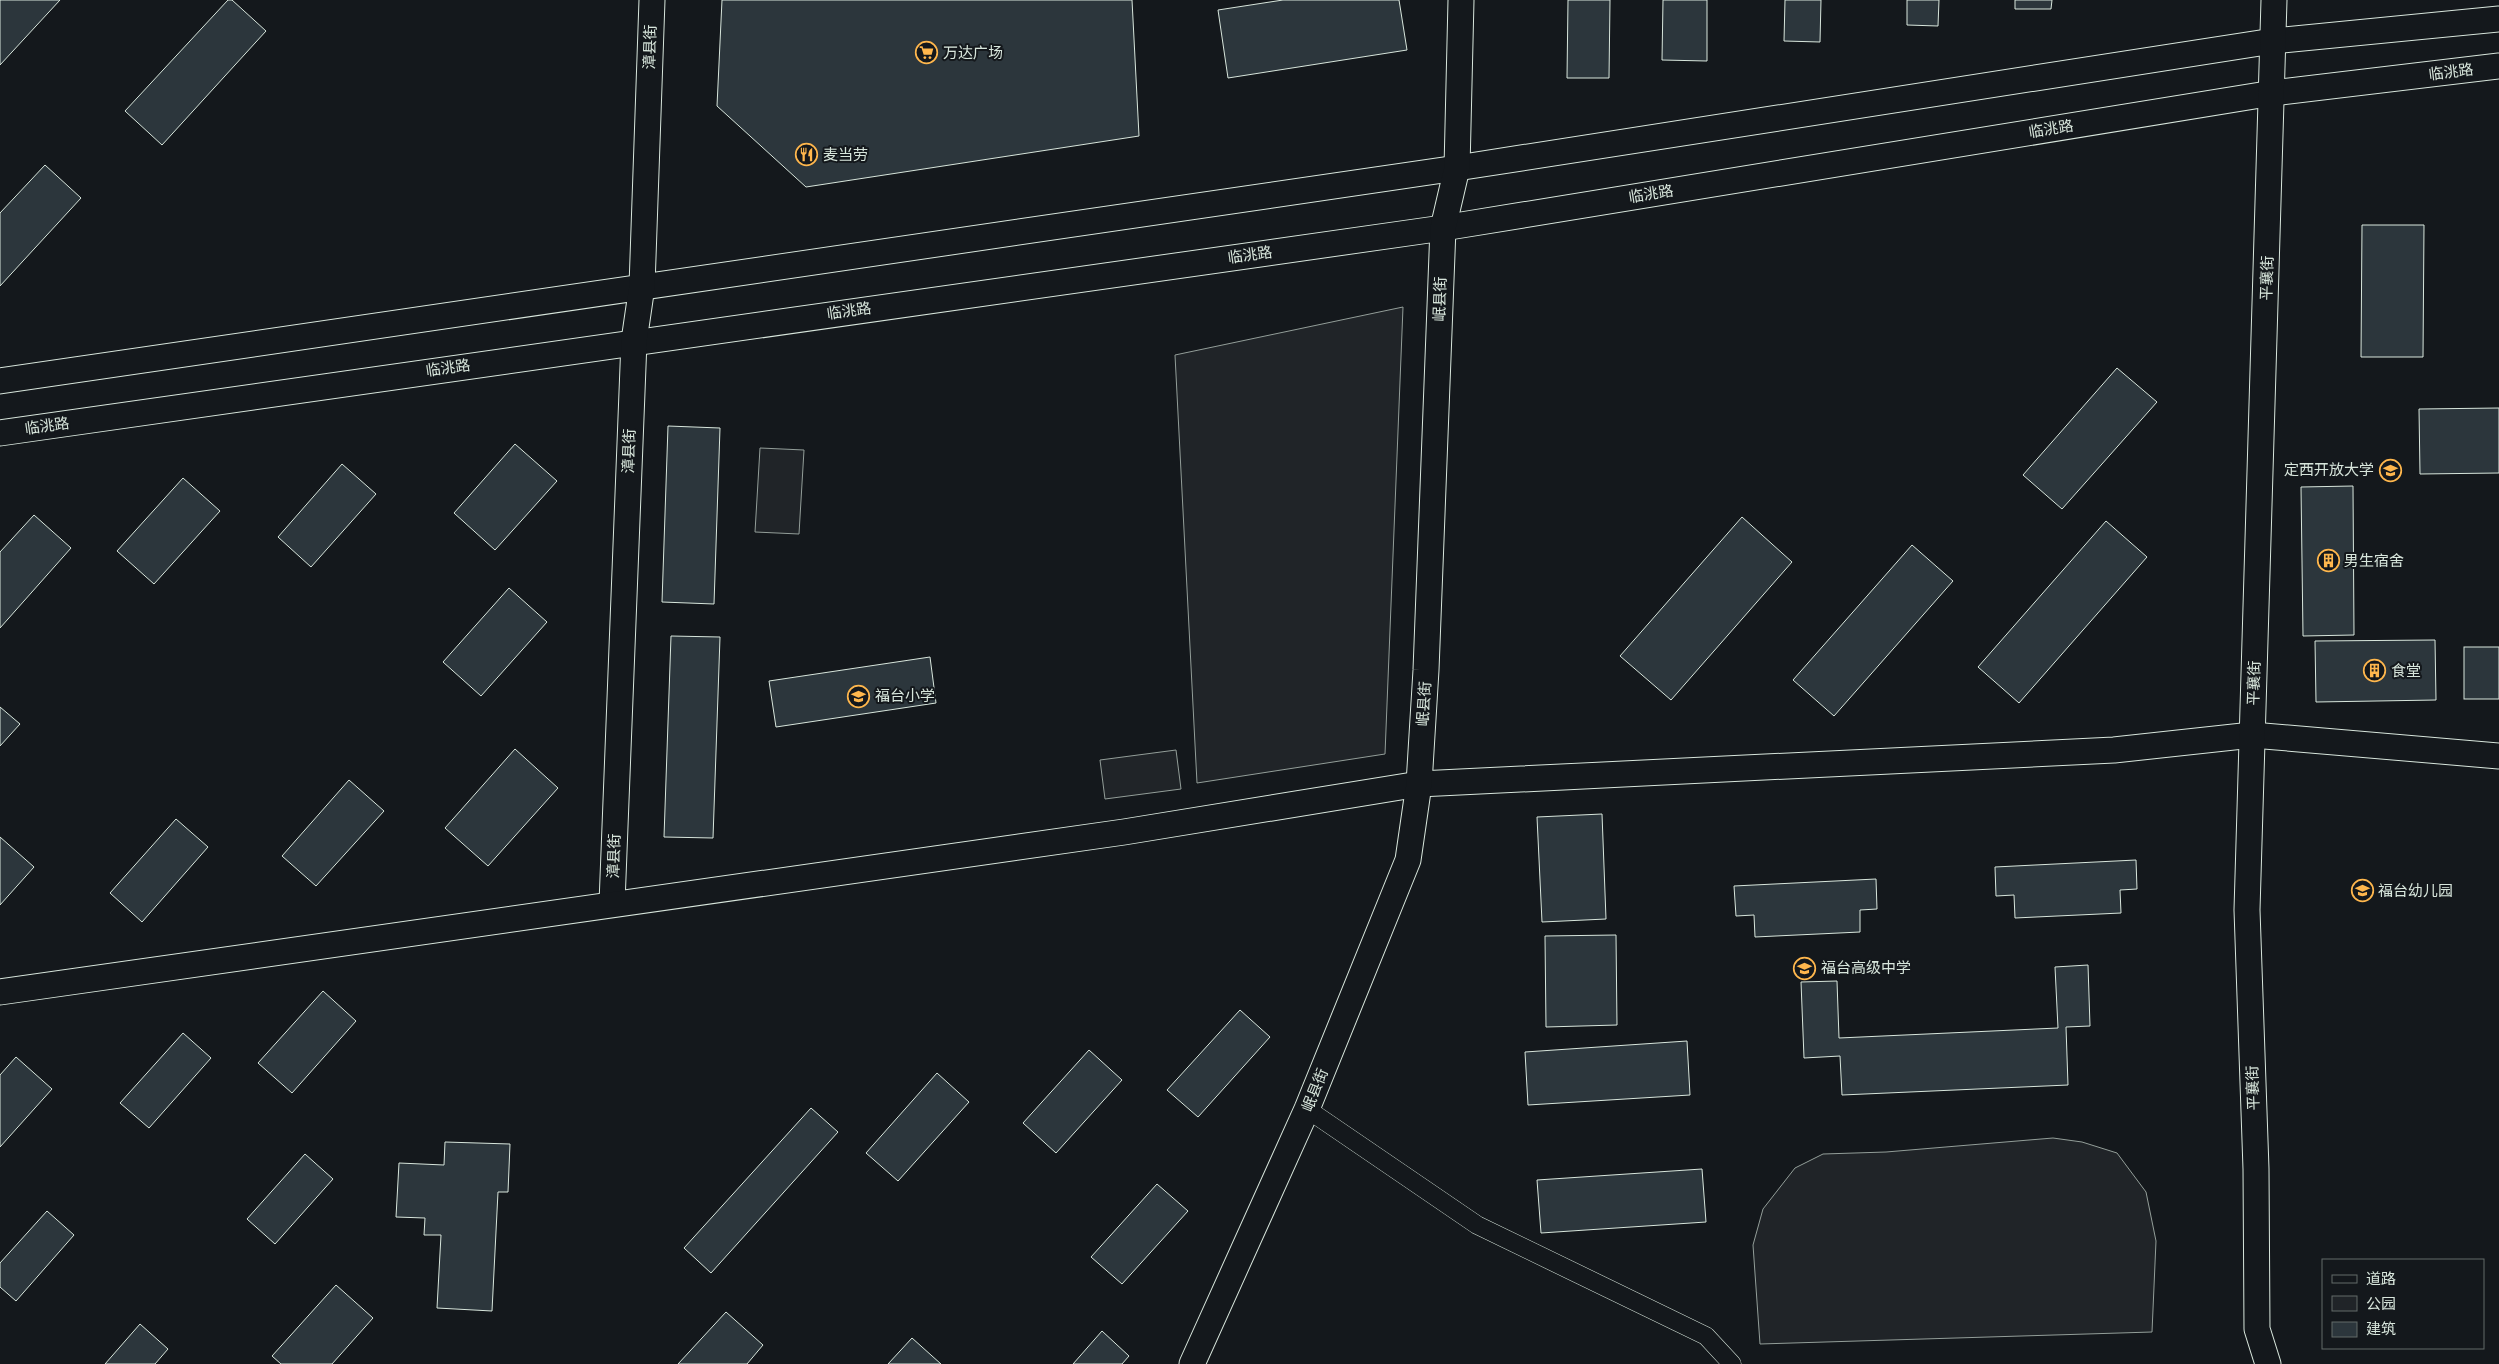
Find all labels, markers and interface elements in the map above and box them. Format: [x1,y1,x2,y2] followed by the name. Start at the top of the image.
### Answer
[641,24,659,70] street label: 漳县街
[915,41,939,65] supermarket icon: 万达广场
[943,45,1003,61] place label: 万达广场
[2428,60,2474,83] street label: 临洮路
[2027,117,2074,140] street label: 临洮路
[795,143,819,167] restaurant icon: 麦当劳
[823,147,868,163] place label: 麦当劳
[1627,182,1674,205] street label: 临洮路
[1226,243,1273,266] street label: 临洮路
[2258,255,2276,301] street label: 平襄街
[1431,276,1449,322] street label: 岷县街
[825,299,872,322] street label: 临洮路
[424,356,471,379] street label: 临洮路
[23,414,70,437] street label: 临洮路
[620,428,638,474] street label: 漳县街
[2378,458,2402,482] school or university icon: 定西开放大学
[2284,462,2374,478] place label: 定西开放大学
[2316,549,2340,573] building icon: 男生宿舍
[2344,553,2404,569] place label: 男生宿舍
[2363,659,2387,683] building icon: 食堂
[2245,660,2263,706] street label: 平襄街
[2391,663,2421,679] place label: 食堂
[1414,681,1434,727] street label: 岷县街
[847,684,871,708] school or university icon: 福台小学
[875,688,935,704] place label: 福台小学
[605,833,623,879] street label: 漳县街
[2350,879,2374,903] school or university icon: 福台幼儿园
[2378,883,2453,899] place label: 福台幼儿园
[1793,956,1817,980] school or university icon: 福台高级中学
[1821,960,1911,976] place label: 福台高级中学
[2244,1065,2262,1111] street label: 平襄街
[1299,1066,1331,1114] street label: 岷县街
[2322,1259,2484,1349] legend
[2366,1271,2396,1287] text: 道路
[2366,1296,2396,1312] text: 公园
[2366,1321,2396,1337] text: 建筑

